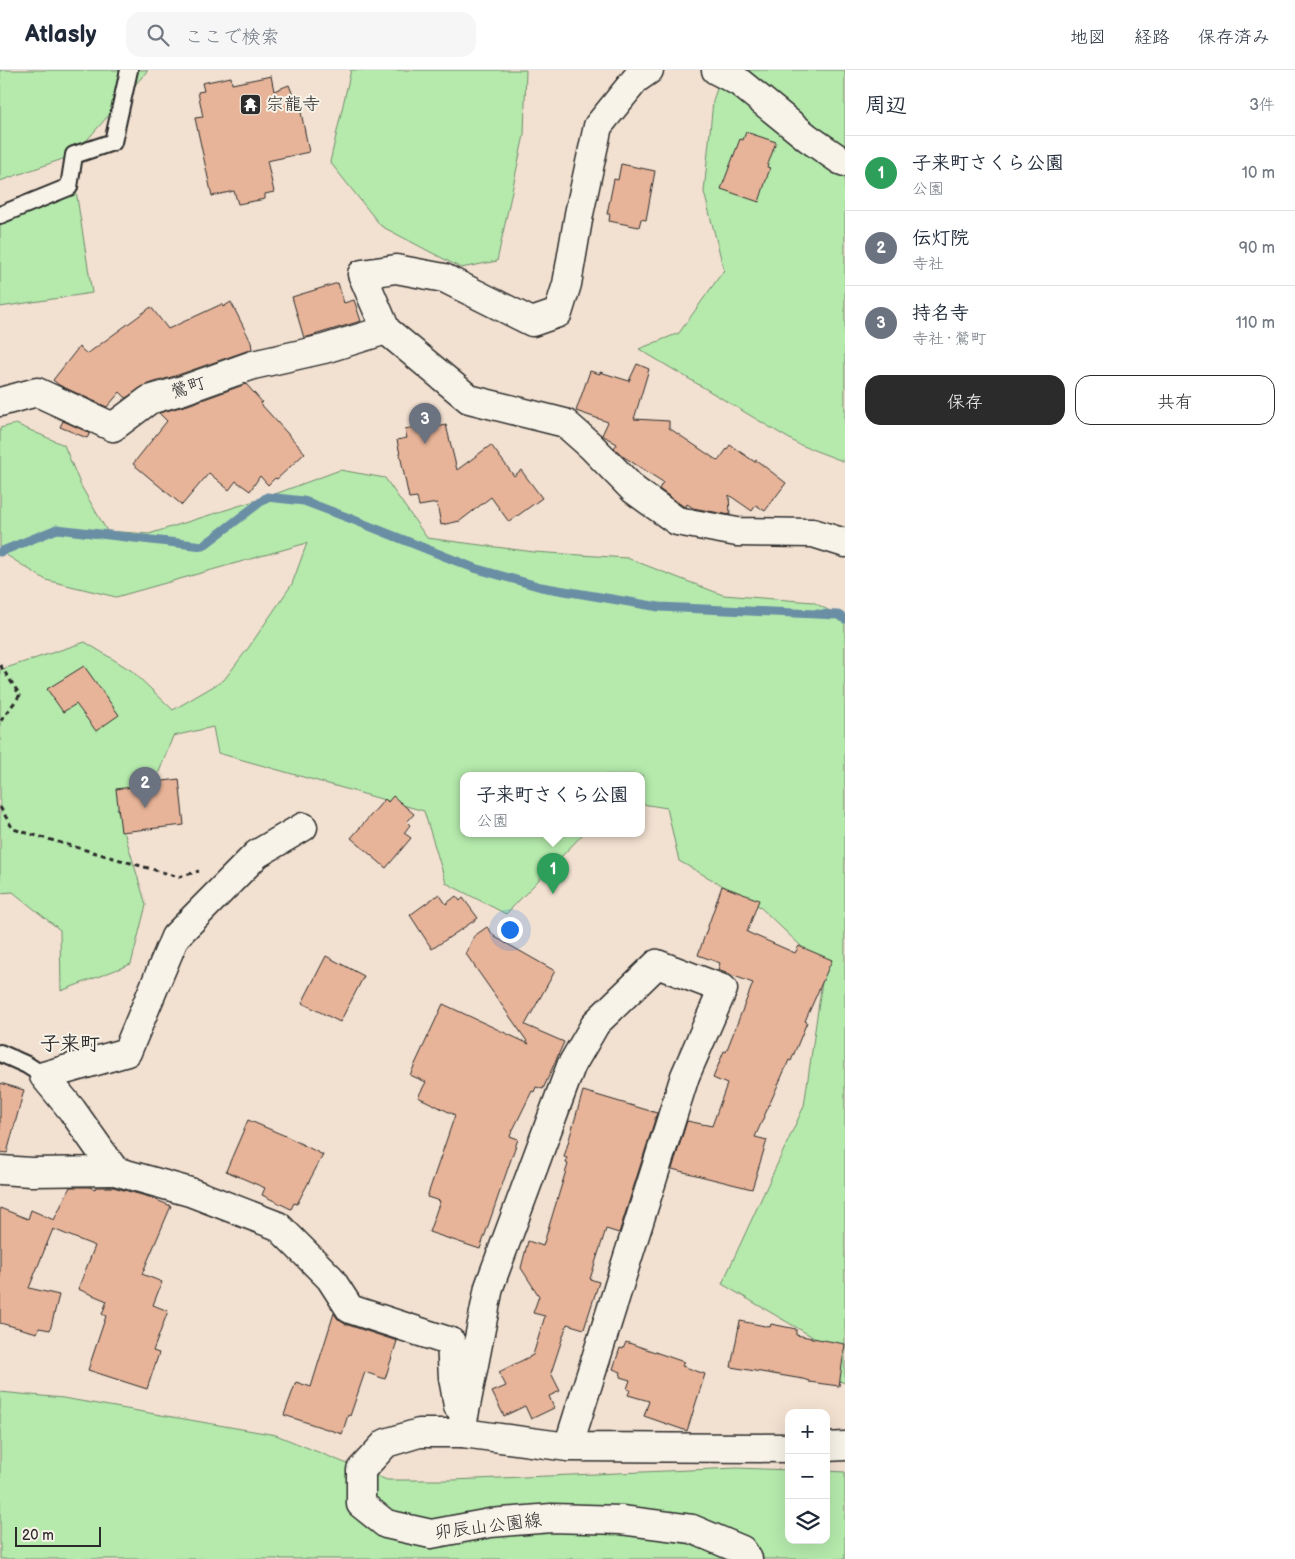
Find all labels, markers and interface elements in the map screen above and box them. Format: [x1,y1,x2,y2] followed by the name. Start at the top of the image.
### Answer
[126,12,476,57] search box
[25,20,96,49] text: Atlasly
[144,21,172,49] icon: search
[184,26,280,49] text: ここで検索
[1070,27,1106,48] text: 地図
[1134,27,1170,48] text: 経路
[1198,27,1270,48] text: 保存済み
[238,92,262,116] temple icon: 宗龍寺
[865,93,907,118] text: 周辺
[266,94,320,115] place label: 宗龍寺
[1249,96,1275,115] text: 3件
[912,152,1064,175] text: 子来町さくら公園
[878,164,884,183] text: 1
[1242,164,1275,183] text: 10 m
[912,180,944,199] text: 公園
[912,227,969,250] text: 伝灯院
[876,239,886,258] text: 2
[1239,239,1275,258] text: 90 m
[912,255,944,274] text: 寺社
[912,302,969,325] text: 持名寺
[876,314,886,333] text: 3
[1236,314,1275,333] text: 110 m
[912,330,986,349] text: 寺社 · 鶯町
[168,372,209,403] street label: 鶯町
[865,375,1065,425] button: 保存
[1075,375,1275,425] button: 共有
[409,403,441,444] pin: 3
[129,767,161,808] pin: 2
[460,772,645,837] popup
[476,784,629,807] text: 子来町さくら公園
[476,812,509,831] text: 公園
[537,853,569,894] pin: 1
[497,917,523,943] your location
[40,1032,100,1056] district label: 子来町
[785,1409,830,1544] map controls
[785,1409,830,1454] button: +
[785,1454,830,1499] button: −
[785,1499,830,1544] button: layers
[433,1509,543,1543] street label: 卯辰山公園線
[15,1524,101,1547] scale bar
[22,1527,54,1544] text: 20 m

